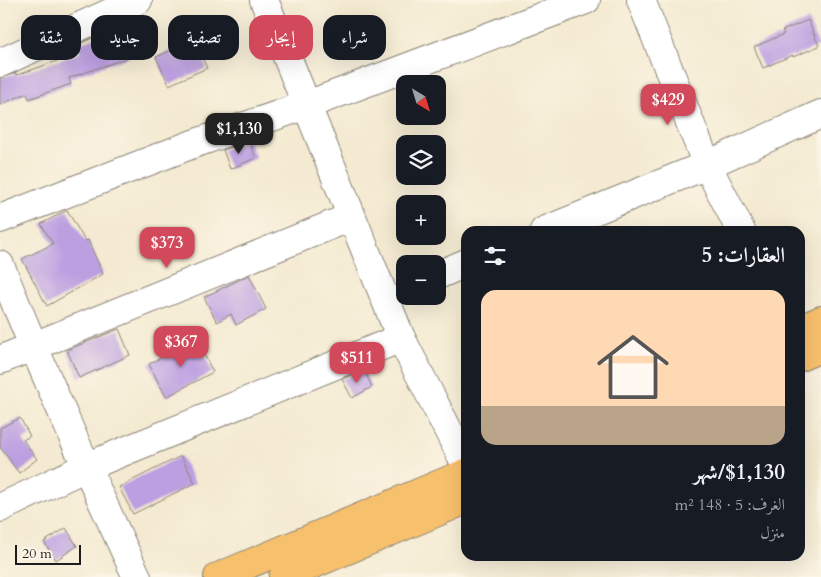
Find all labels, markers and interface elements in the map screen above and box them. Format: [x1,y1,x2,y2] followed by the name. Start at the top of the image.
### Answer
[21,15,81,60] chip: شقة
[91,15,158,60] chip: جديد
[168,15,239,60] chip: تصفية
[249,15,313,60] chip: إيجار
[323,15,386,60] chip: شراء
[396,75,446,125] north arrow
[396,75,446,305] map controls
[638,84,698,126] pin: $429
[652,89,684,111] text: $429
[198,112,280,155] pin: $1,130
[216,118,262,140] text: $1,130
[396,135,446,185] button: layers
[396,195,446,245] button: +
[137,226,197,269] pin: $373
[151,232,183,254] text: $373
[701,241,785,270] text: العقارات: 5
[481,242,509,270] icon: filters
[396,255,446,305] button: −
[588,322,678,412] icon: home
[151,326,211,368] pin: $367
[165,331,197,353] text: $367
[327,342,387,384] pin: $511
[341,347,373,369] text: $511
[694,458,785,487] text: $1,130/شهر
[675,494,785,516] text: الغرف: 5 · 148 m²
[760,522,785,544] text: منزل
[15,542,81,565] scale bar
[22,544,52,563] text: 20 m

